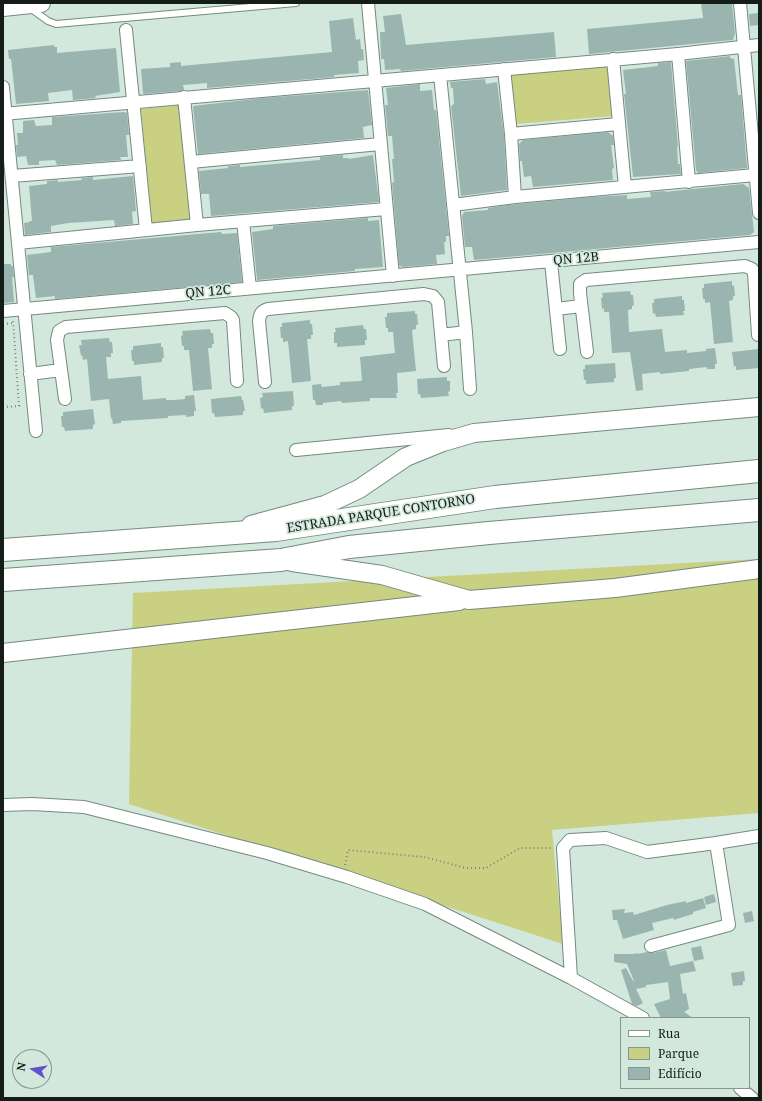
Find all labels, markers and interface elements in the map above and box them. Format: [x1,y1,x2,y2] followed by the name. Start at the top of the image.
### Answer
[552,249,600,269] street label: QN 12B
[185,282,231,302] street label: QN 12C
[286,491,476,537] street label: ESTRADA PARQUE CONTORNO
[620,1017,750,1089] legend
[658,1025,680,1042] text: Rua
[658,1045,699,1062] text: Parque
[12,1049,52,1089] north arrow
[13,1061,29,1072] text: N
[658,1065,702,1082] text: Edifício

